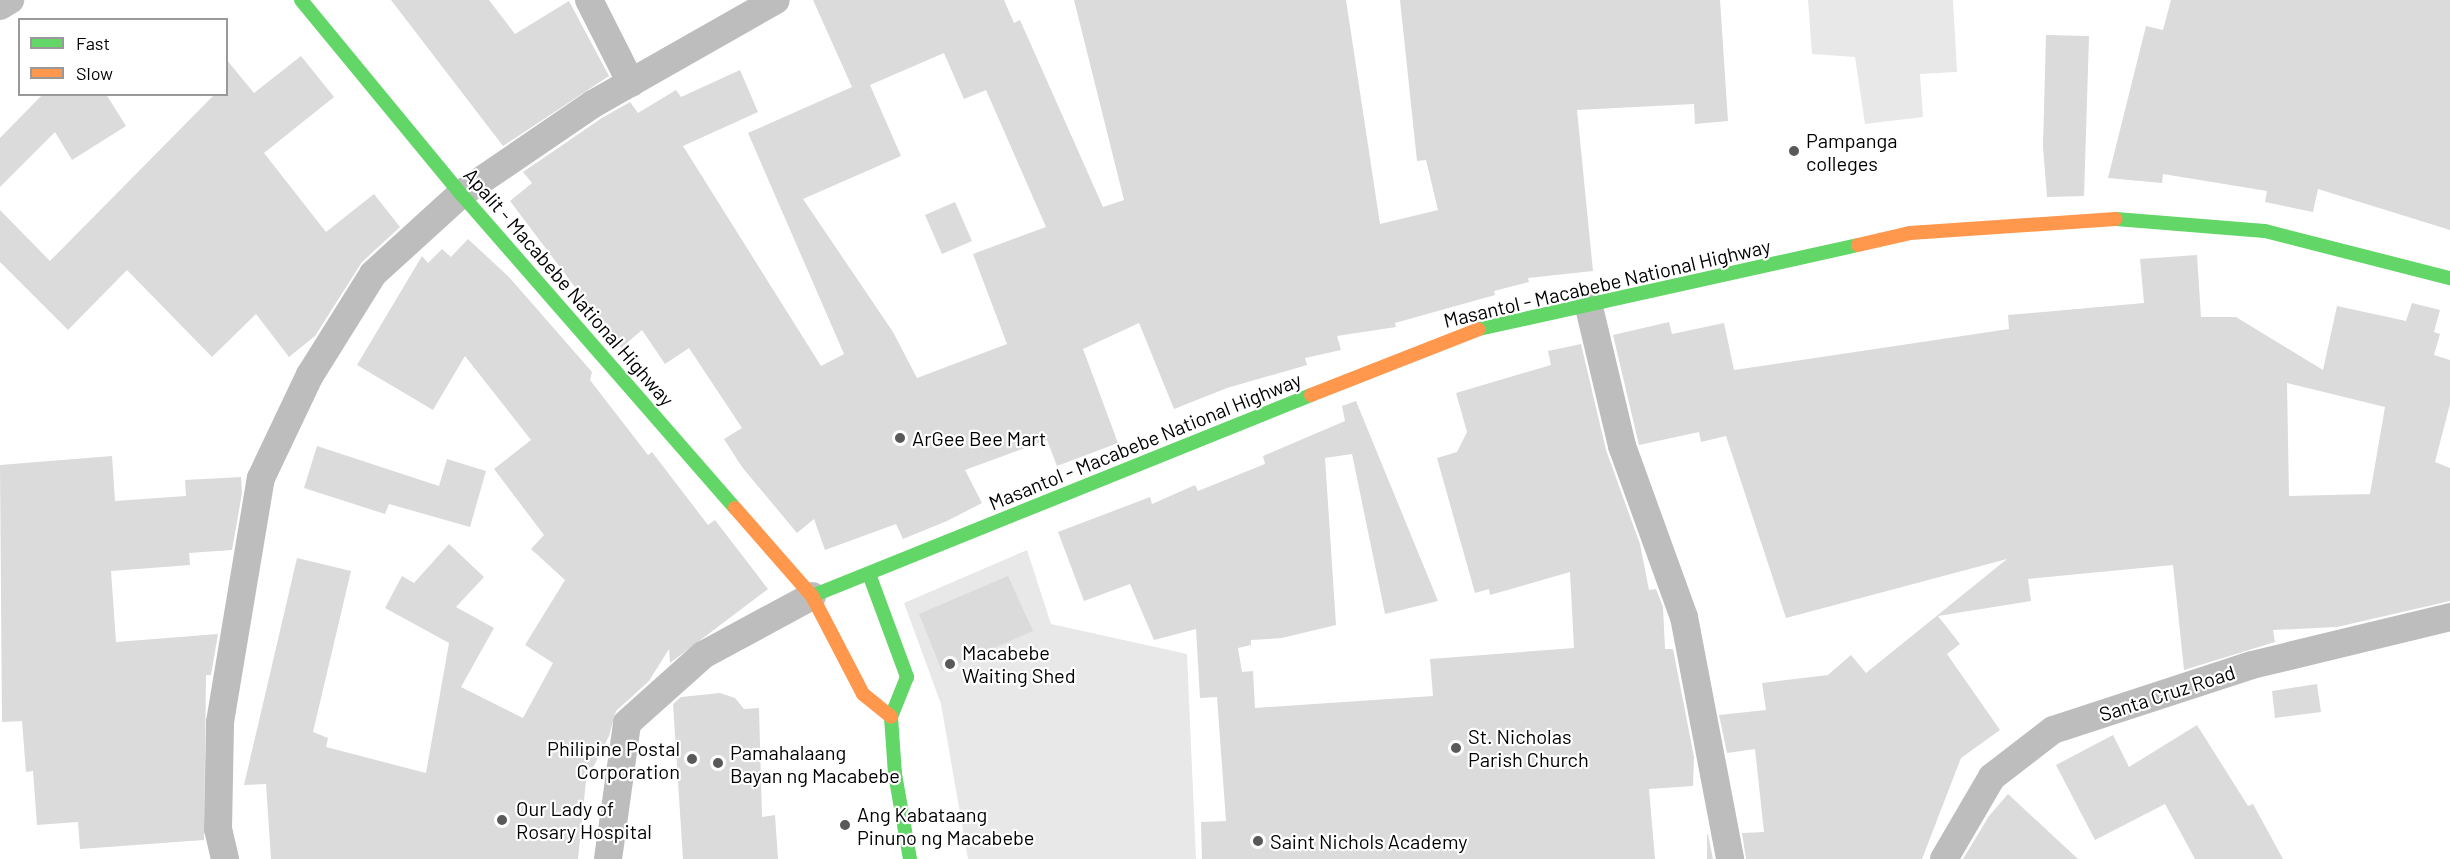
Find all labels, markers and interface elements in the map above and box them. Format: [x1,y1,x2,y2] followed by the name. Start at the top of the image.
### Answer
[18,18,228,96] legend
[76,32,110,54] text: Fast
[76,62,113,84] text: Slow
[1806,128,1897,175] place label: Pampanga colleges
[1787,144,1801,158] marker: Pampanga colleges
[459,163,679,411] street label: Apalit - Macabebe National Highway
[1441,234,1773,332] street label: Masantol - Macabebe National Highway
[985,367,1305,515] street label: Masantol - Macabebe National Highway
[912,426,1046,450] place label: ArGee Bee Mart
[893,431,907,445] marker: ArGee Bee Mart
[962,640,1076,687] place label: Macabebe Waiting Shed
[943,657,957,671] marker: Macabebe Waiting Shed
[2096,660,2238,726] street label: Santa Cruz Road
[1468,724,1589,771] place label: St. Nicholas Parish Church
[547,736,680,783] place label: Philipine Postal Corporation
[730,740,900,787] place label: Pamahalaang Bayan ng Macabebe
[1449,741,1463,755] marker: St. Nicholas Parish Church
[685,752,699,766] marker: Philipine Postal Corporation
[711,756,725,770] marker: Pamahalaang Bayan ng Macabebe
[516,796,652,843] place label: Our Lady of Rosary Hospital
[857,802,1034,849] place label: Ang Kabataang Pinuno ng Macabebe
[493,811,511,829] marker: Our Lady of Rosary Hospital
[838,818,852,832] marker: Ang Kabataang Pinuno ng Macabebe
[1270,829,1467,853] place label: Saint Nichols Academy
[1251,834,1265,848] marker: Saint Nichols Academy

